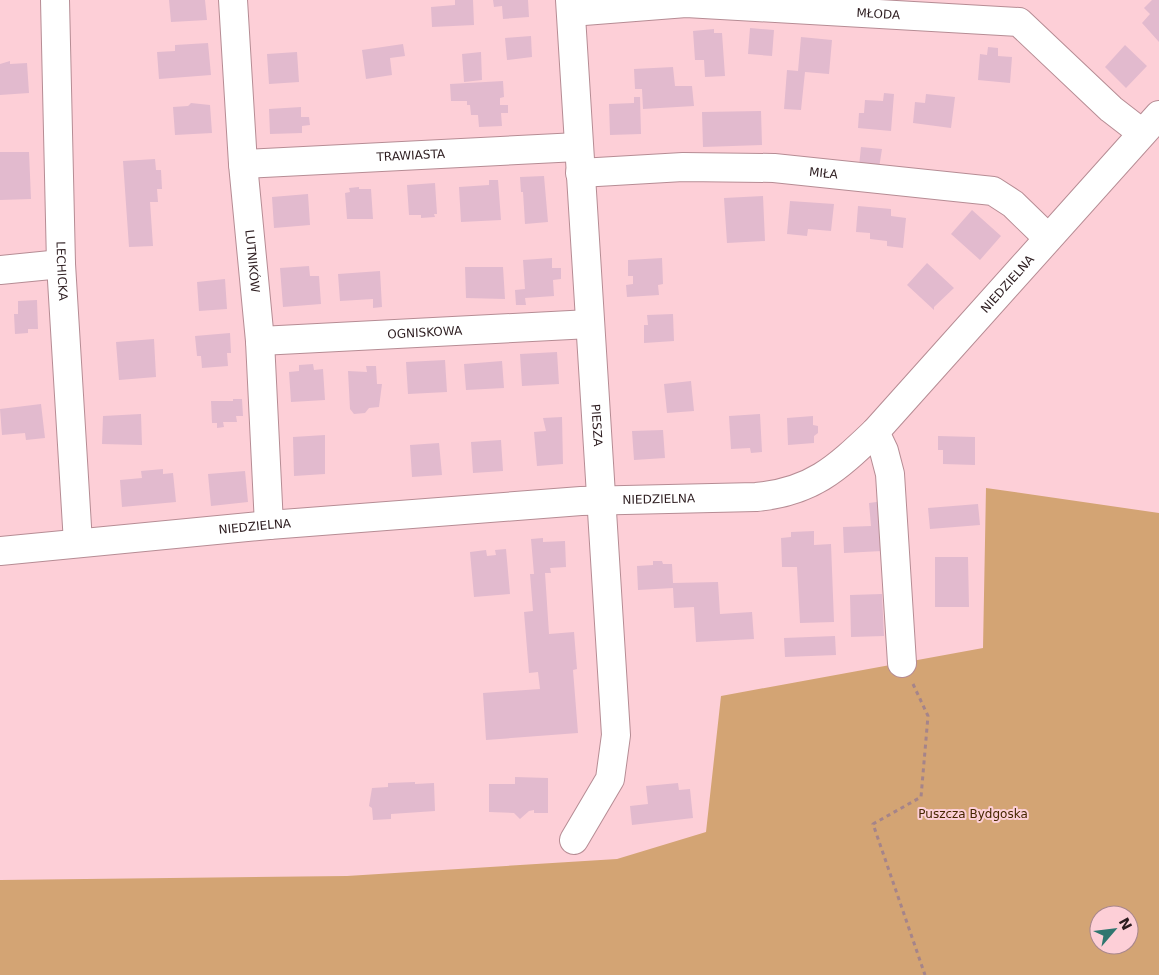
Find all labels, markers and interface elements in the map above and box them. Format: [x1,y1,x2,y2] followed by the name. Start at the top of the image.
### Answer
[856,6,901,22] street label: MŁODA
[375,147,446,164] street label: TRAWIASTA
[808,165,839,182] street label: MIŁA
[242,229,262,294] street label: LUTNIKÓW
[53,241,70,302] street label: LECHICKA
[978,252,1038,316] street label: NIEDZIELNA
[387,324,463,341] street label: OGNISKOWA
[588,404,605,448] street label: PIESZA
[622,491,696,507] street label: NIEDZIELNA
[218,516,292,537] street label: NIEDZIELNA
[918,807,1028,821] park label: Puszcza Bydgoska
[1089,905,1139,955] north arrow
[1116,915,1135,933] text: N

